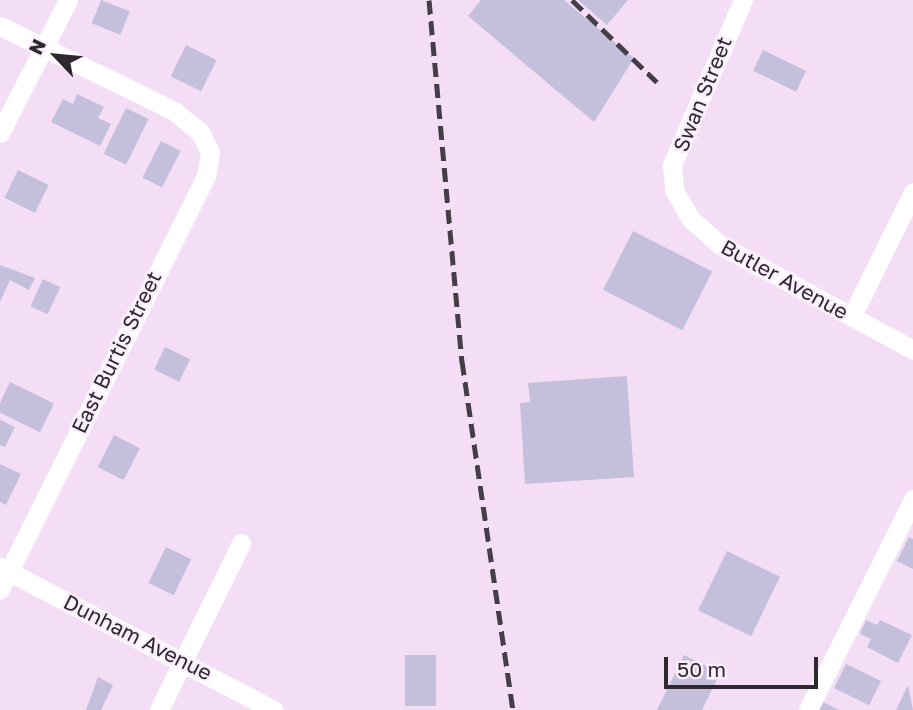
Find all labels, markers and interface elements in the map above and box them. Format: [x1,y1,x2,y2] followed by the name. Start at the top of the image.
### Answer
[21,21,91,91] north arrow
[667,33,737,155] street label: Swan Street
[23,35,50,58] text: N
[717,234,853,324] street label: Butler Avenue
[66,267,166,437] street label: East Burtis Street
[60,589,216,685] street label: Dunham Avenue
[668,644,822,688] scale bar
[677,656,726,682] text: 50 m

